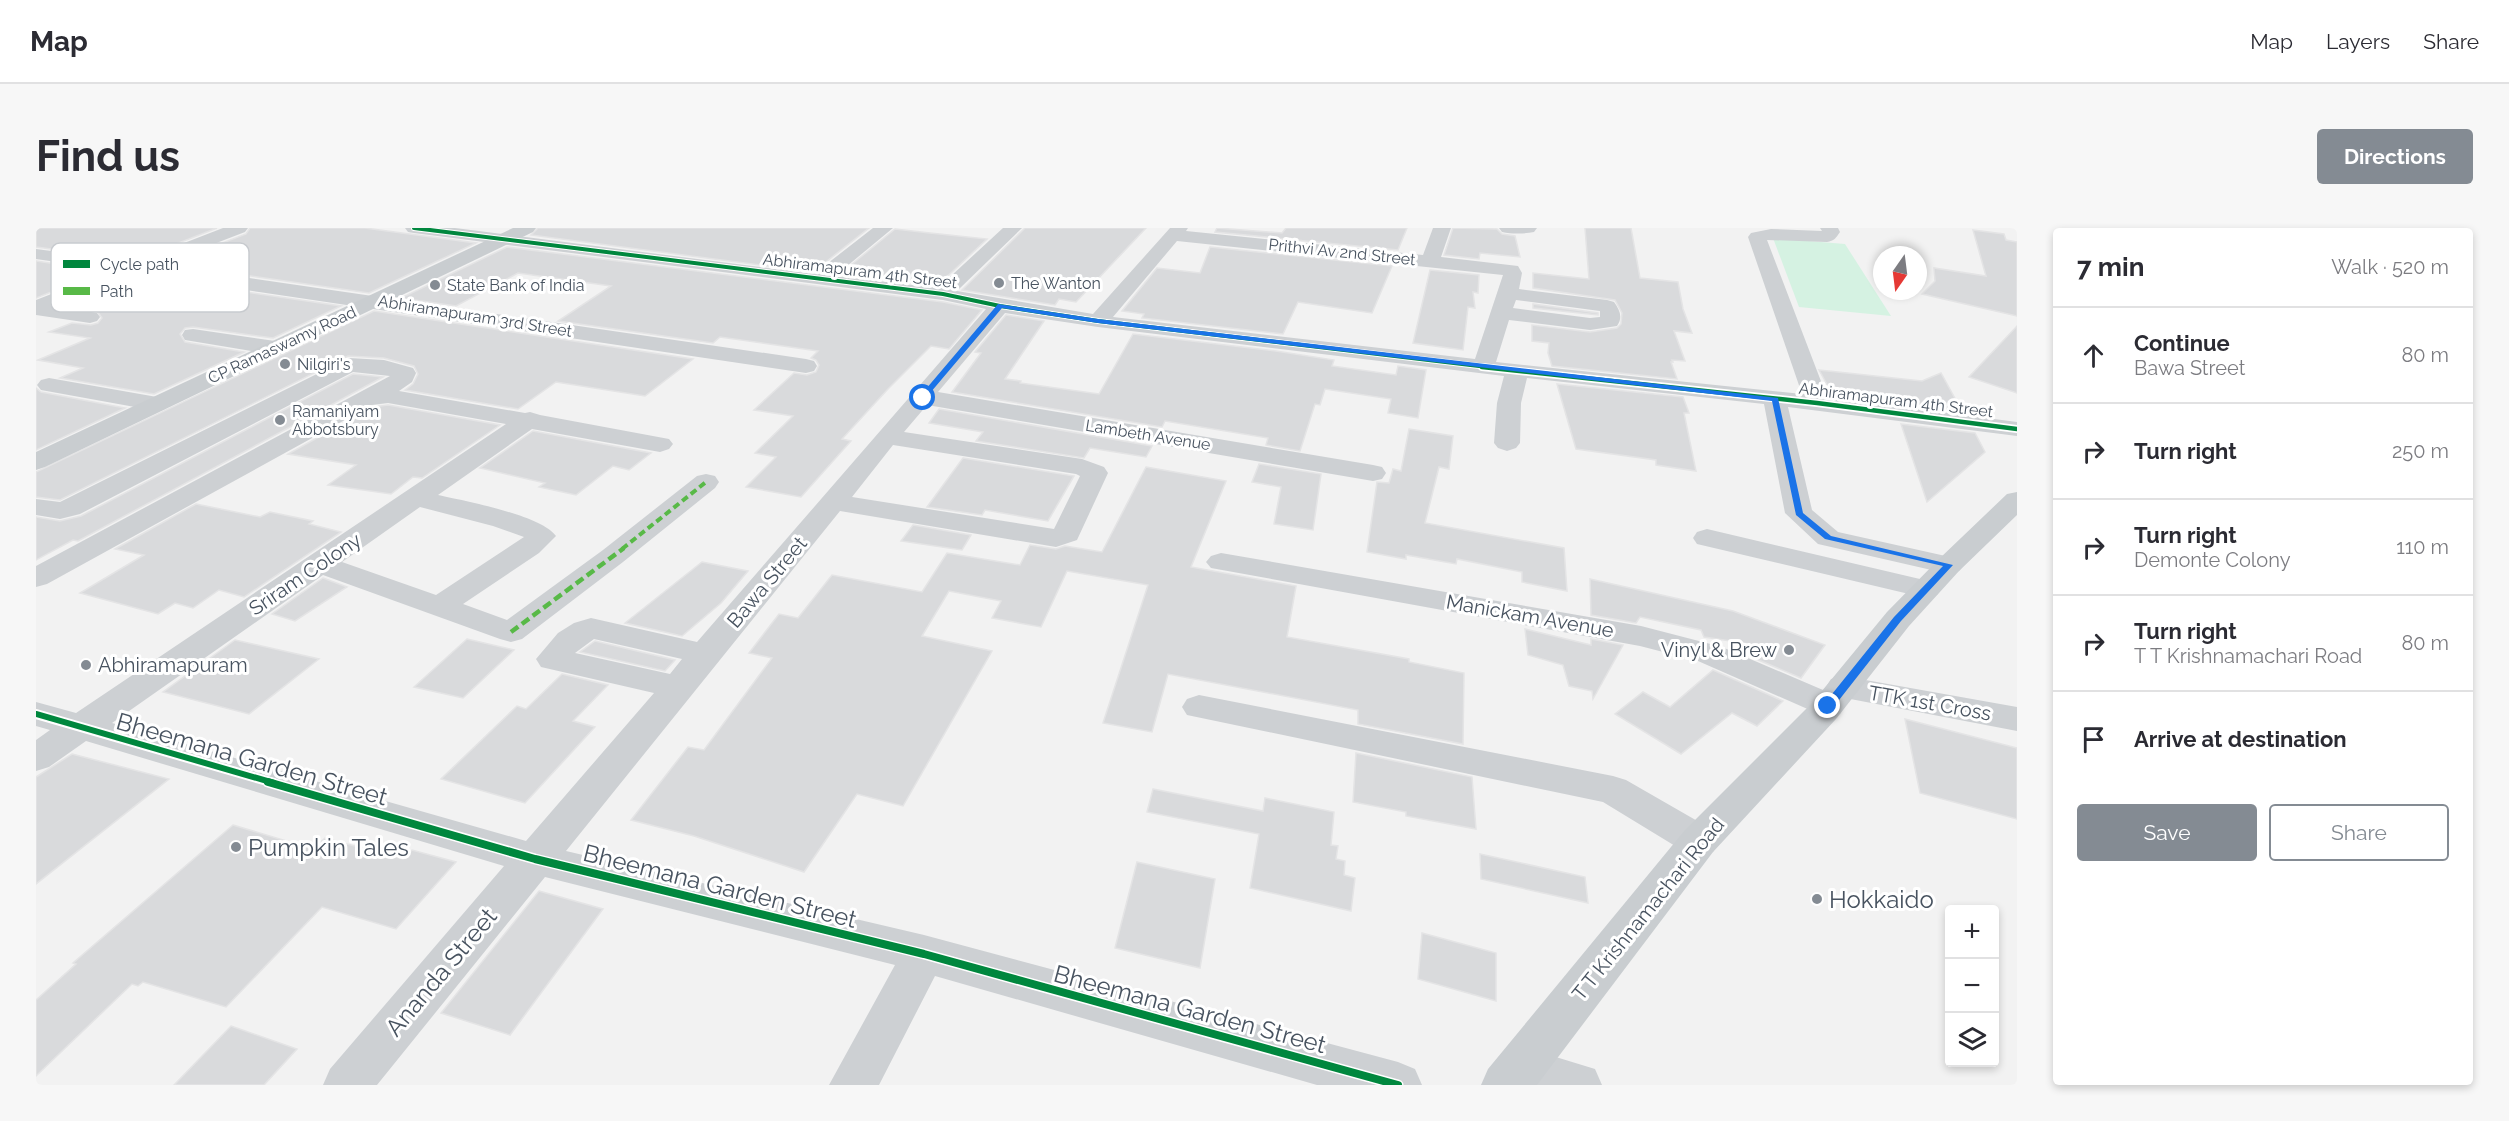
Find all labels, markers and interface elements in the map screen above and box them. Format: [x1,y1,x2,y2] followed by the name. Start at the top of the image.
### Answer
[30,25,88,58] text: Map
[2250,29,2293,54] text: Map
[2326,29,2390,54] text: Layers
[2423,29,2479,54] text: Share
[2317,129,2473,184] button: Directions
[36,132,180,181] text: Find us
[1268,235,1417,269] street label: Prithvi Av 2nd Street
[51,243,249,312] legend
[1873,246,1927,300] north arrow
[762,250,959,292] street label: Abhiramapuram 4th Street
[2077,252,2144,282] text: 7 min
[100,255,179,274] text: Cycle path
[2331,255,2449,279] text: Walk · 520 m
[1011,274,1101,293] place label: The Wanton
[447,276,584,295] place label: State Bank of India
[992,276,1006,290] marker: The Wanton
[428,278,442,292] marker: State Bank of India
[100,282,133,301] text: Path
[377,291,574,341] street label: Abhiramapuram 3rd Street
[205,302,359,388] street label: CP Ramaswamy Road
[2134,330,2230,356] text: Continue
[2077,339,2110,372] icon: ahead
[2401,343,2449,367] text: 80 m
[297,355,351,374] place label: Nilgiri's
[2134,356,2245,380] text: Bawa Street
[278,357,292,371] marker: Nilgiri's
[1798,379,1995,421] street label: Abhiramapuram 4th Street
[909,384,935,410] route start
[292,402,379,439] place label: Ramaniyam Abbotsbury
[273,413,287,427] marker: Ramaniyam Abbotsbury
[1084,416,1212,454] street label: Lambeth Avenue
[2077,435,2110,468] icon: right
[2134,438,2237,464] text: Turn right
[2392,439,2449,463] text: 250 m
[2134,522,2237,548] text: Turn right
[244,528,366,620] street label: Sriram Colony
[722,531,812,632] street label: Bawa Street
[2077,531,2110,564] icon: right
[2396,535,2449,559] text: 110 m
[2134,548,2291,572] text: Demonte Colony
[1444,589,1616,643] street label: Manickam Avenue
[2134,618,2237,644] text: Turn right
[2077,627,2110,660] icon: right
[2401,631,2449,655] text: 80 m
[1661,638,1777,662] place label: Vinyl & Brew
[1782,643,1796,657] marker: Vinyl & Brew
[2134,644,2362,668] text: T T Krishnamachari Road
[98,653,248,677] place label: Abhiramapuram
[79,658,93,672] marker: Abhiramapuram
[1867,680,1993,726] street label: TTK 1st Cross
[1814,692,1840,718] route end
[113,706,391,812] street label: Bheemana Garden Street
[2077,723,2110,756] icon: arrive
[2134,726,2347,752] text: Arrive at destination
[2077,804,2257,861] button: Save
[2269,804,2449,861] button: Share
[1567,813,1729,1005] street label: T T Krishnamachari Road
[248,833,409,862] place label: Pumpkin Tales
[580,838,860,934] street label: Bheemana Garden Street
[229,840,243,854] marker: Pumpkin Tales
[1829,885,1934,914] place label: Hokkaido
[1810,892,1824,906] marker: Hokkaido
[379,902,503,1042] street label: Ananda Street
[1945,905,1999,1067] map controls
[1945,905,1999,959] button: +
[1051,959,1329,1059] street label: Bheemana Garden Street
[1945,959,1999,1013] button: −
[1945,1013,1999,1067] button: layers

